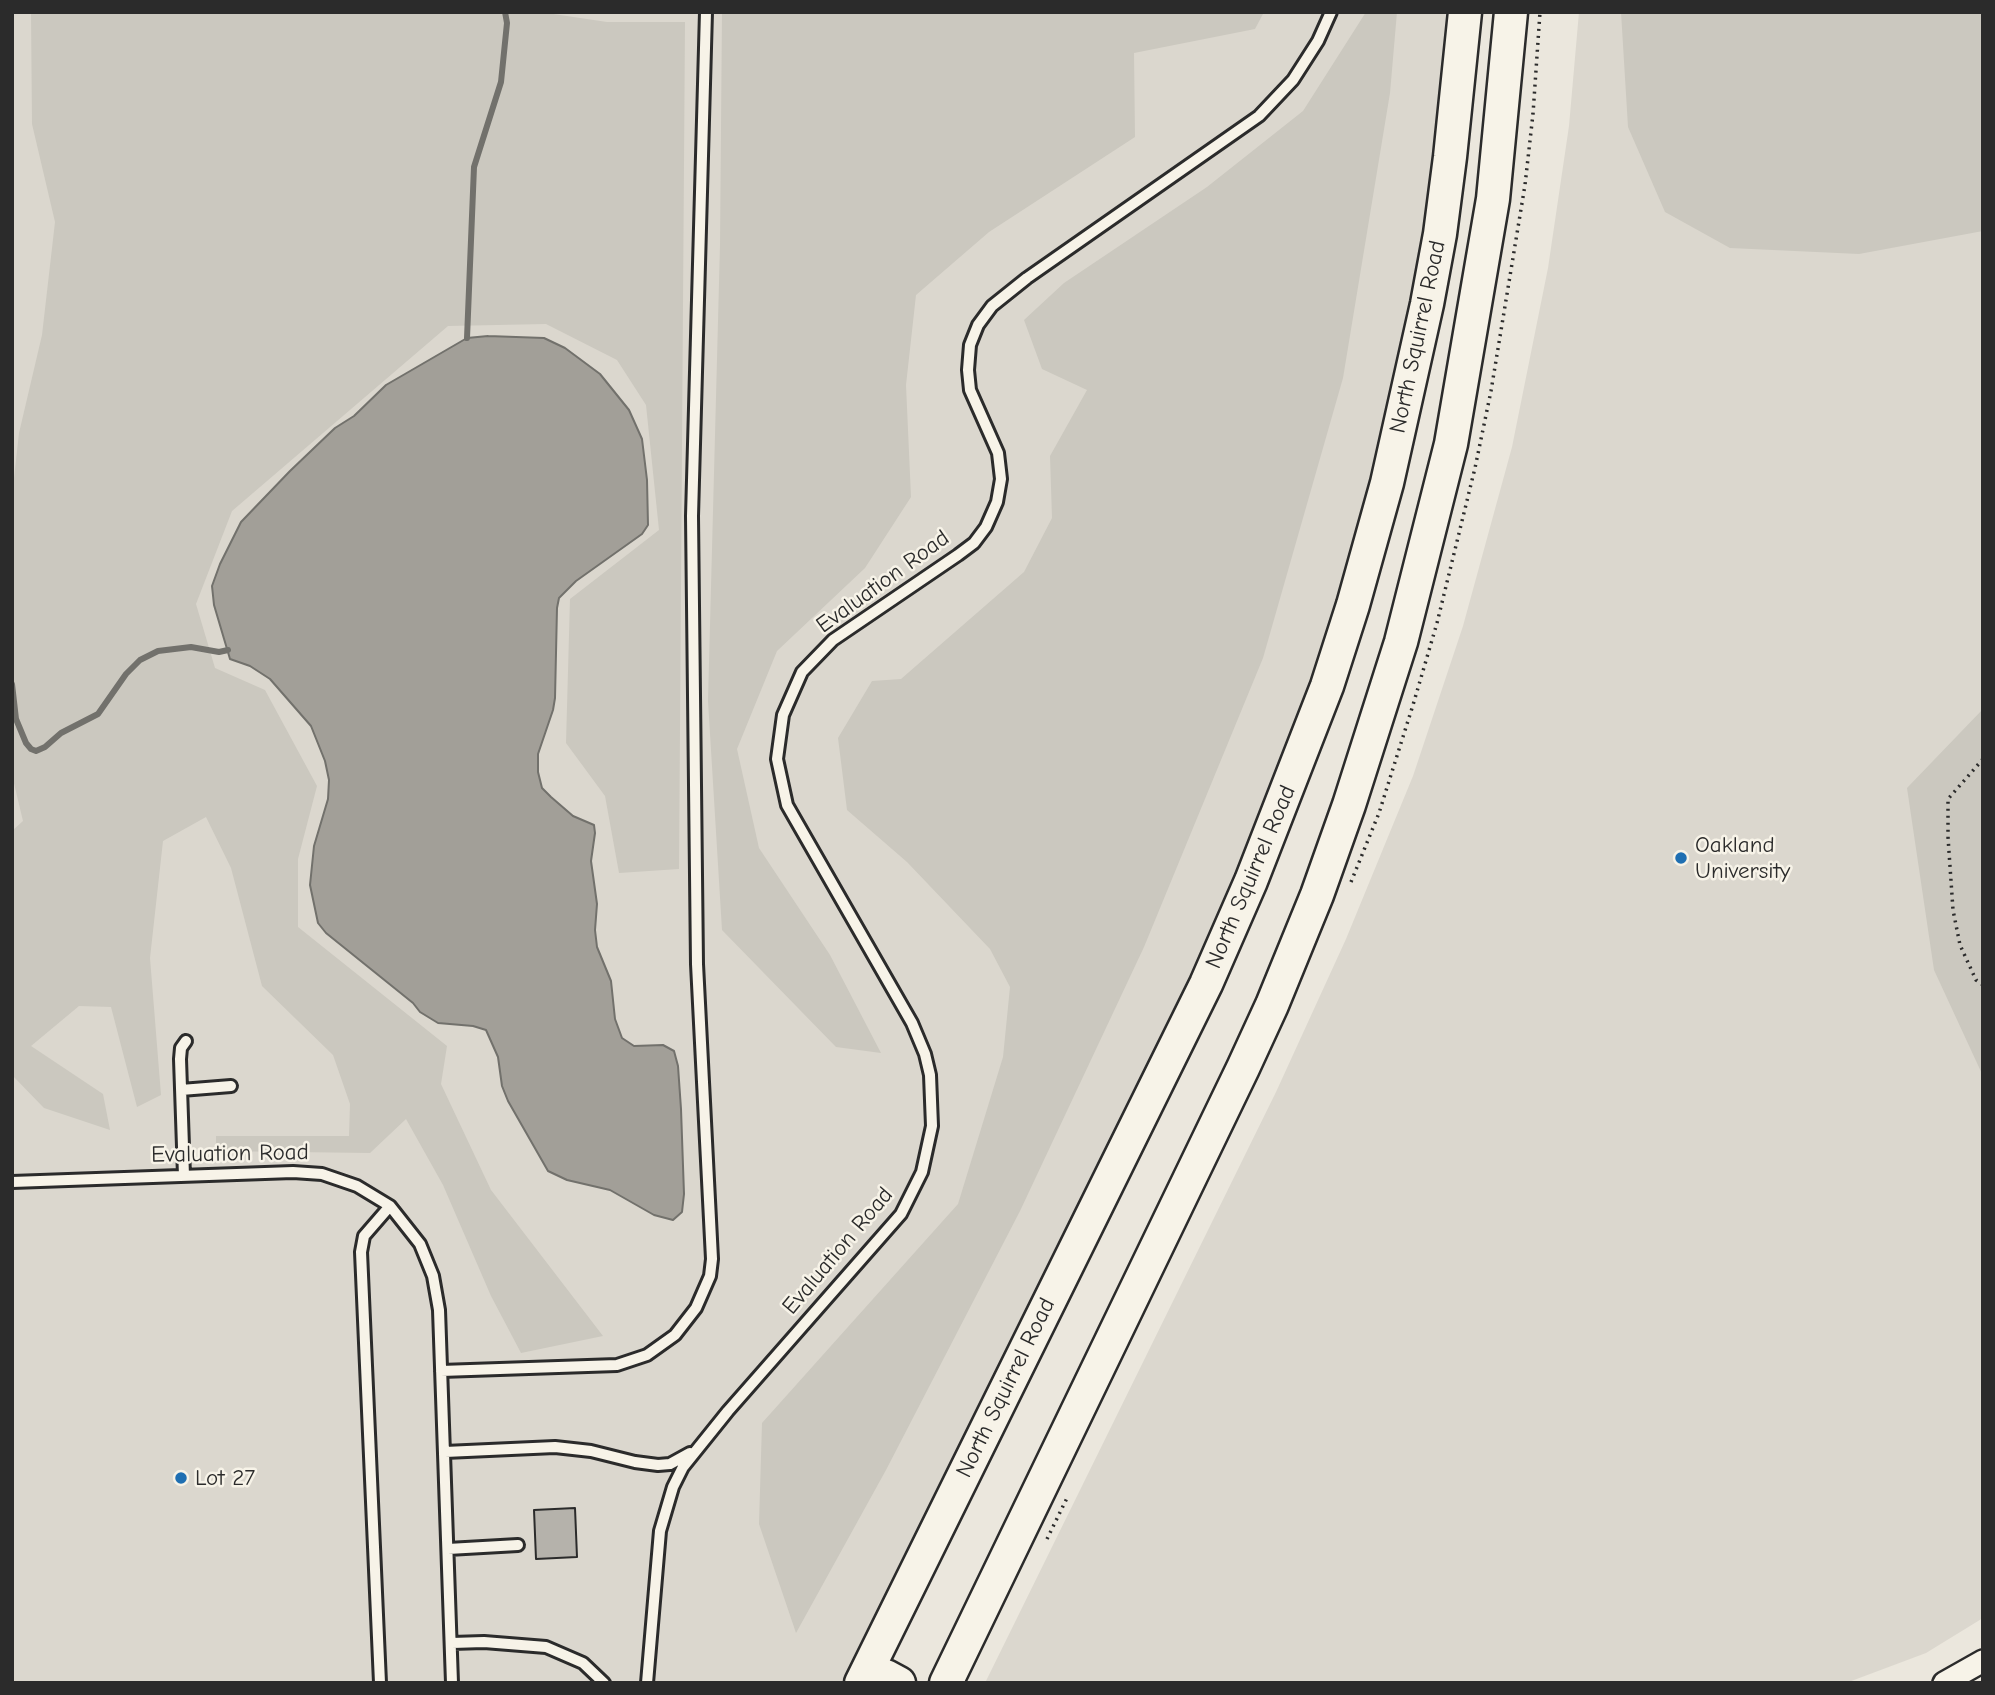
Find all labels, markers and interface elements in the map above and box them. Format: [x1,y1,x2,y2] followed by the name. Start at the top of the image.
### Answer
[1384,238,1452,436] street label: North Squirrel Road
[811,525,955,639] street label: Evaluation Road
[1200,781,1302,973] street label: North Squirrel Road
[1695,831,1790,885] place label: Oakland University
[1673,850,1689,866] marker: Oakland University
[151,1139,309,1169] street label: Evaluation Road
[777,1182,899,1320] street label: Evaluation Road
[951,1294,1061,1482] street label: North Squirrel Road
[195,1464,255,1492] place label: Lot 27
[173,1470,189,1486] marker: Lot 27

